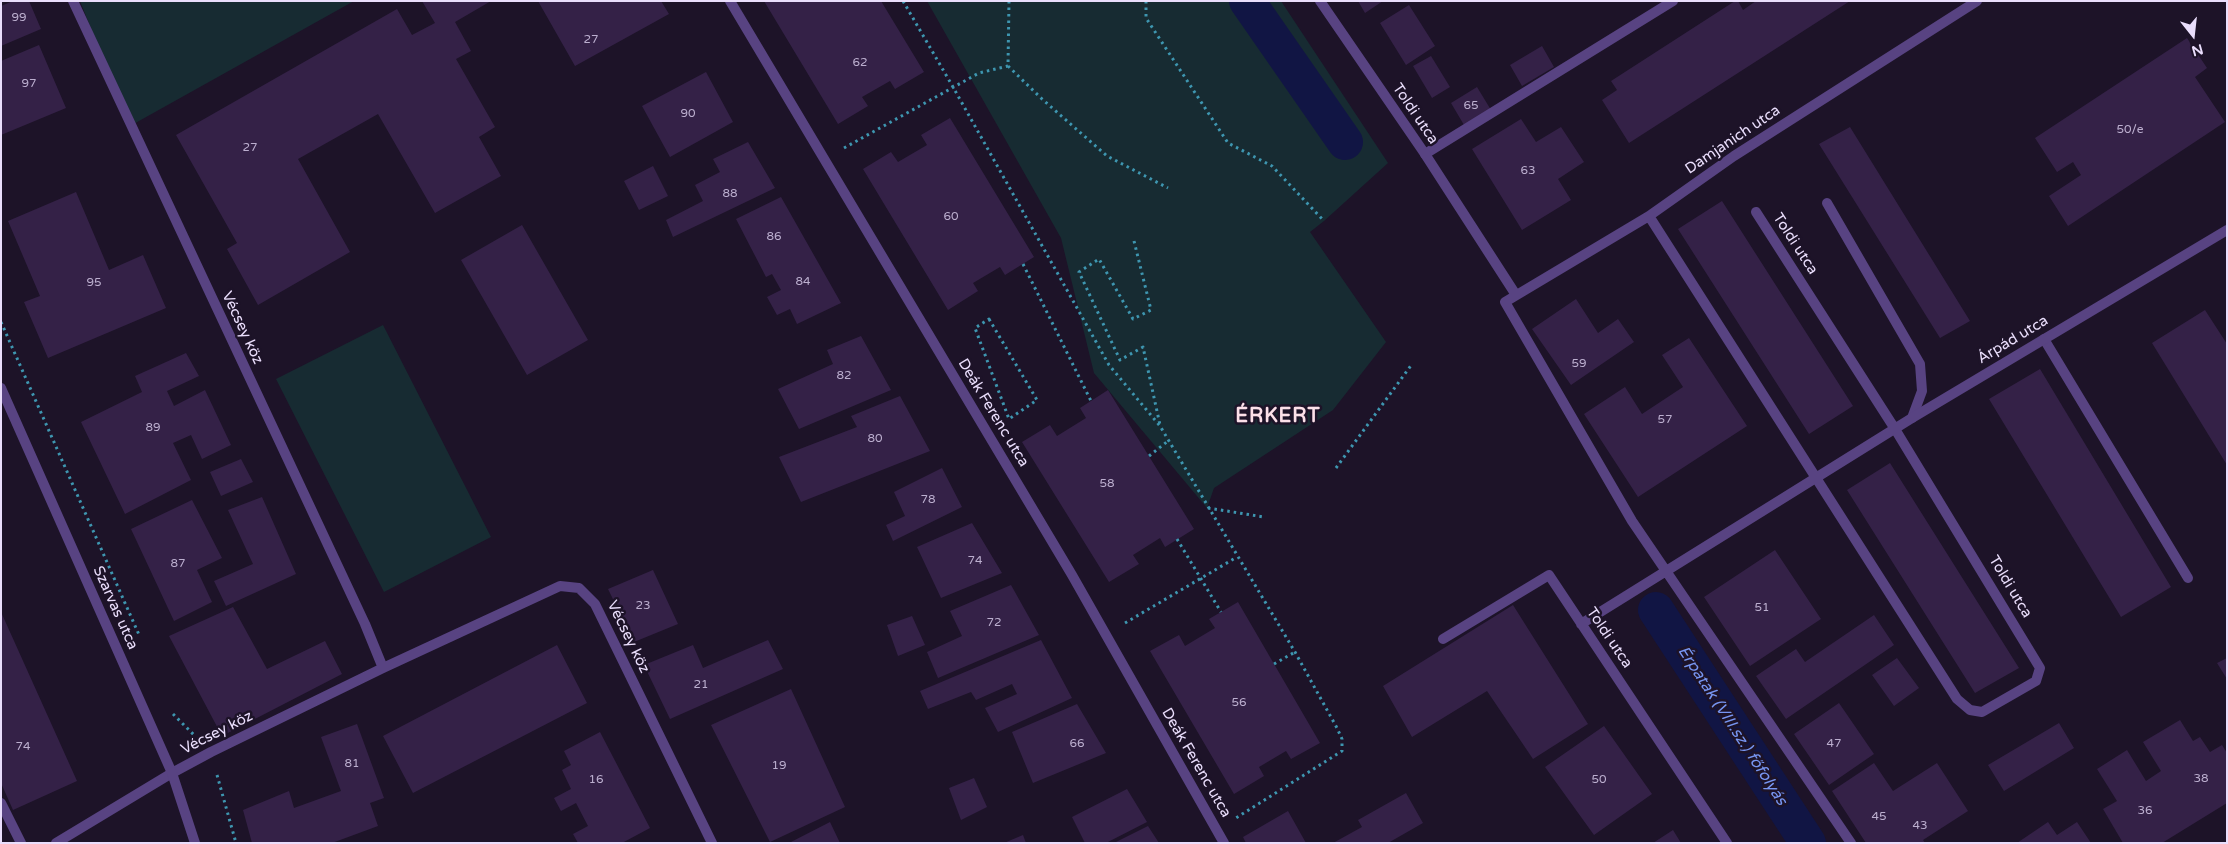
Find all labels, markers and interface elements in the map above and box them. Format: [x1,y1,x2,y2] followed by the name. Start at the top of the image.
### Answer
[2168,10,2218,60] north arrow
[11,11,27,25] house number: 99
[583,33,599,47] house number: 27
[2190,40,2205,60] text: N
[852,56,868,70] house number: 62
[21,77,37,91] house number: 97
[1388,80,1442,148] street label: Toldi utca
[1463,99,1479,113] house number: 65
[1682,102,1784,178] street label: Damjanich utca
[680,107,696,121] house number: 90
[2117,123,2143,137] house number: 50/e
[242,141,258,155] house number: 27
[1520,164,1536,178] house number: 63
[722,187,738,201] house number: 88
[943,210,959,224] house number: 60
[1769,210,1821,278] street label: Toldi utca
[766,230,782,244] house number: 86
[795,275,811,289] house number: 84
[86,276,102,290] house number: 95
[217,289,267,367] street label: Vécsey köz
[1974,312,2052,368] street label: Árpád utca
[954,356,1032,470] street label: Deák Ferenc utca
[1571,357,1587,371] house number: 59
[836,369,852,383] house number: 82
[1234,405,1322,429] district label: ÉRKERT
[1657,413,1673,427] house number: 57
[145,421,161,435] house number: 89
[867,432,883,446] house number: 80
[1099,477,1115,491] house number: 58
[920,493,936,507] house number: 78
[1984,553,2036,621] street label: Toldi utca
[967,554,983,568] house number: 74
[170,557,186,571] house number: 87
[89,563,141,653] street label: Szarvas utca
[603,598,653,676] street label: Vécsey köz
[635,599,651,613] house number: 23
[1754,601,1770,615] house number: 51
[1582,604,1636,672] street label: Toldi utca
[986,616,1002,630] house number: 72
[1673,643,1791,809] water label: Érpatak (VIII.sz.) főfolyás
[693,678,709,692] house number: 21
[1231,696,1247,710] house number: 56
[1157,705,1235,821] street label: Deák Ferenc utca
[178,707,256,759] street label: Vécsey köz
[1069,737,1085,751] house number: 66
[1826,737,1842,751] house number: 47
[15,740,31,754] house number: 74
[344,757,360,771] house number: 81
[771,759,787,773] house number: 19
[2193,772,2209,786] house number: 38
[588,773,604,787] house number: 16
[1591,773,1607,787] house number: 50
[2137,804,2153,818] house number: 36
[1871,810,1887,824] house number: 45
[1912,819,1928,833] house number: 43

